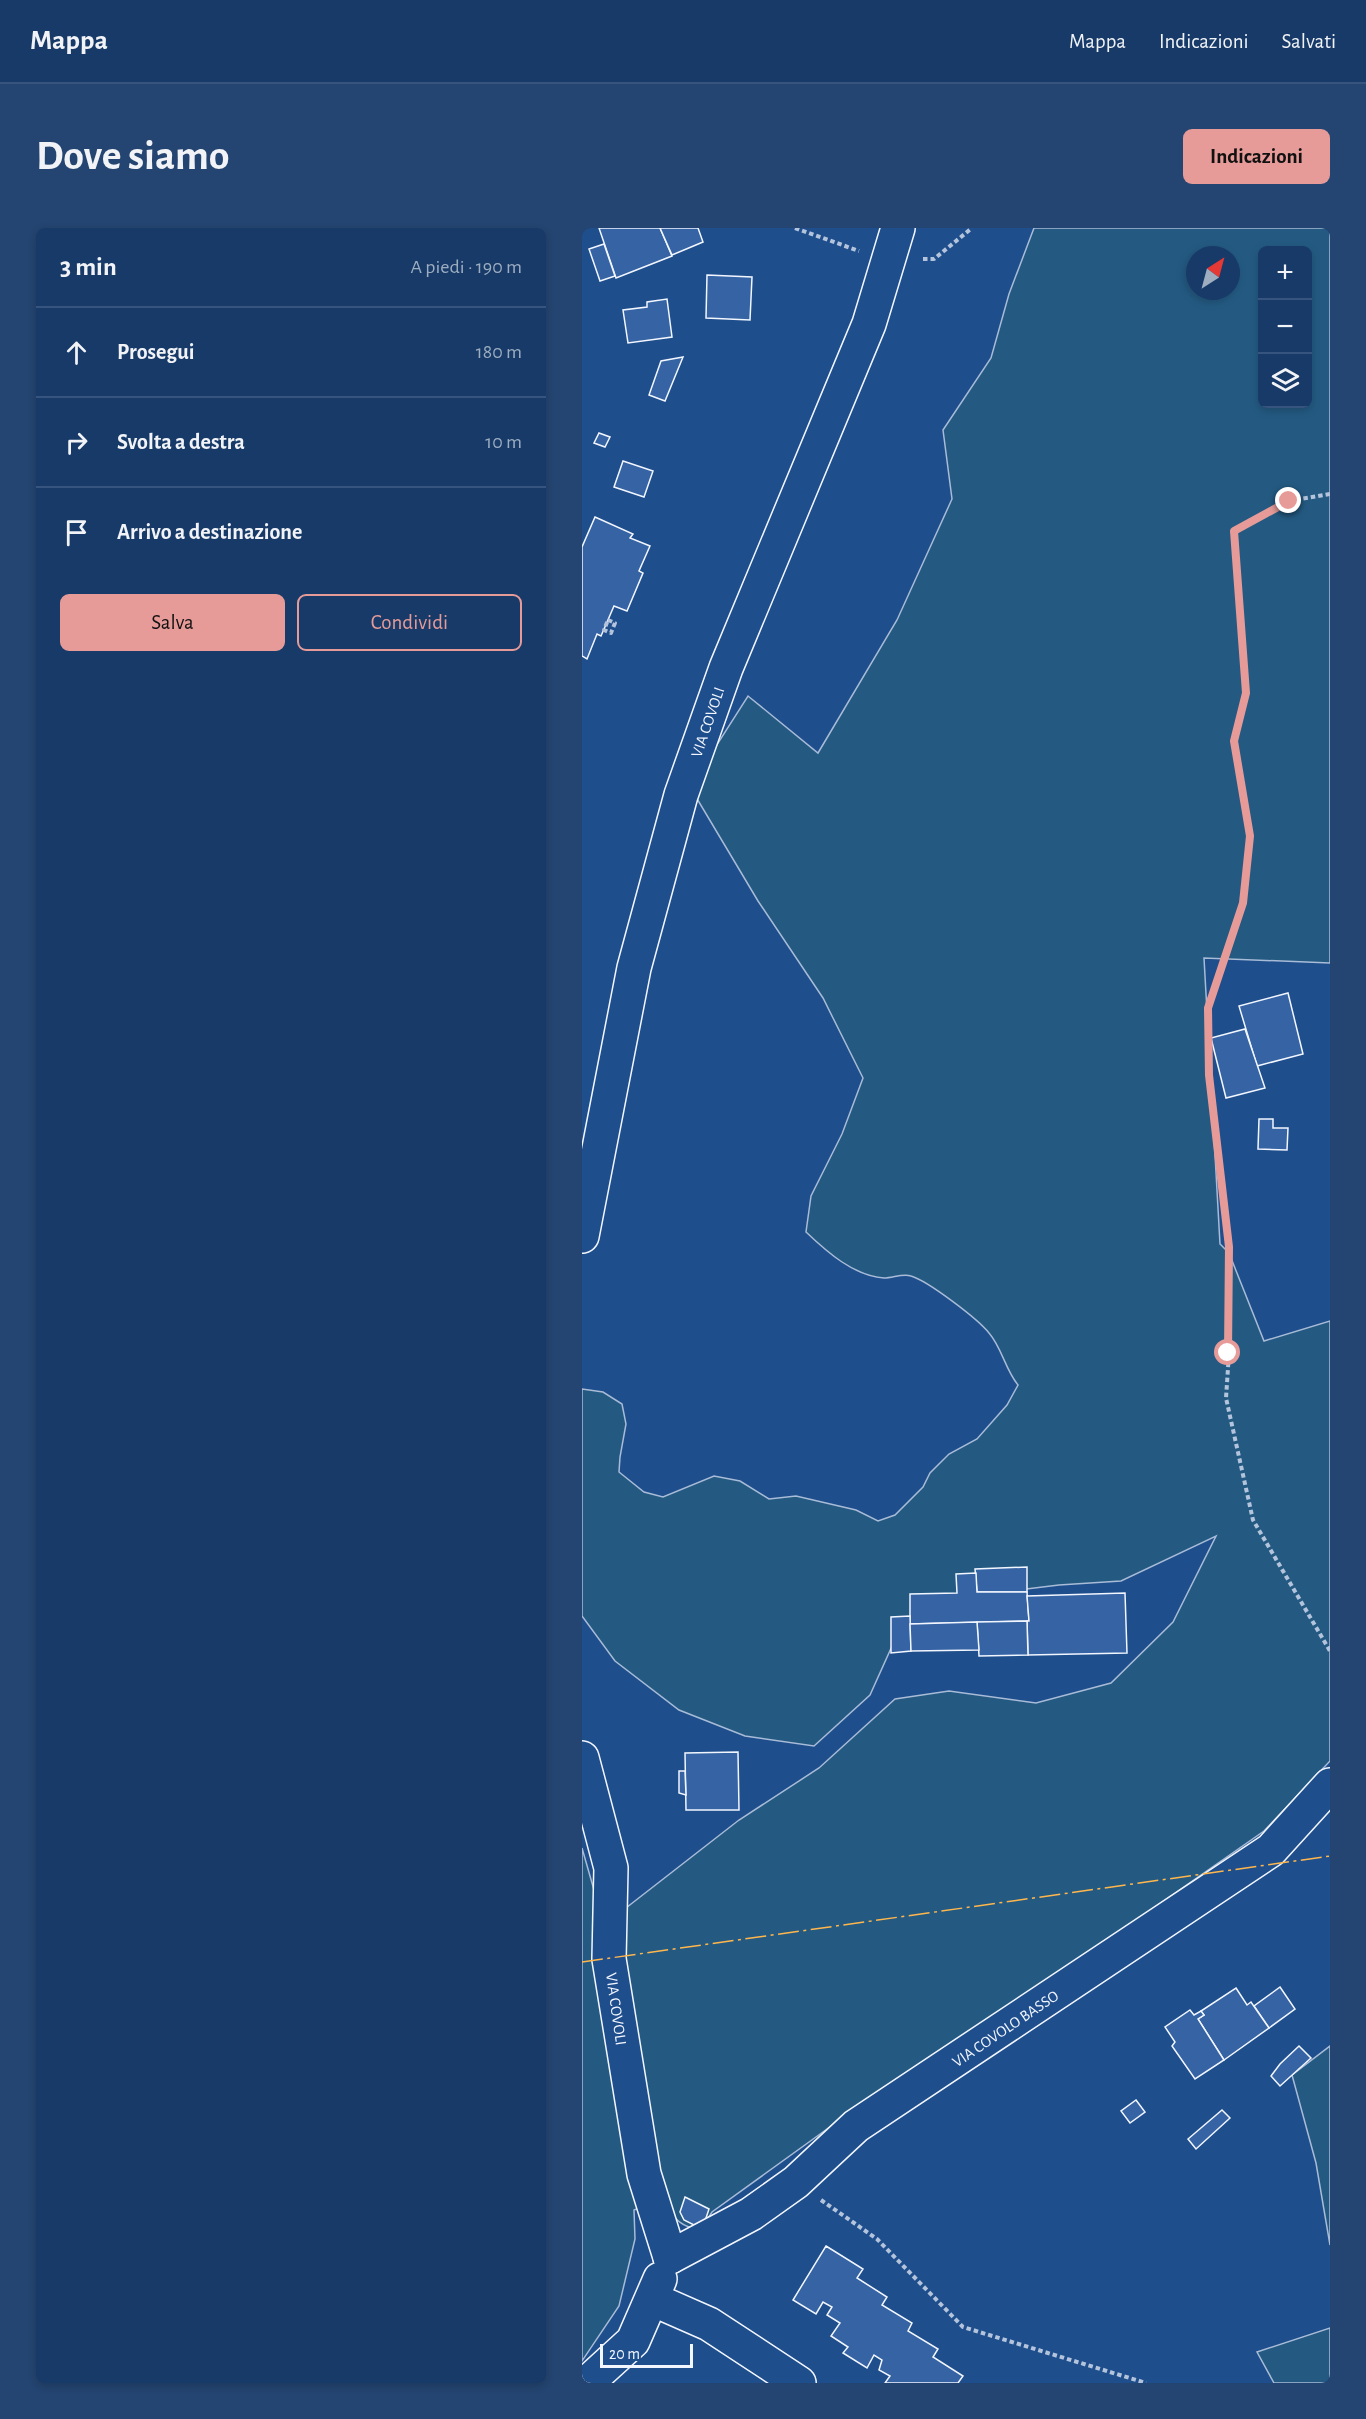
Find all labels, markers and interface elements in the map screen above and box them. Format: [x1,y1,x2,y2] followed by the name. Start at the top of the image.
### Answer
[30,27,108,55] text: Mappa
[1069,31,1126,52] text: Mappa
[1159,31,1249,52] text: Indicazioni
[1282,31,1336,52] text: Salvati
[1183,129,1330,184] button: Indicazioni
[36,135,230,177] text: Dove siamo
[1186,246,1240,300] north arrow
[1258,246,1312,408] map controls
[1258,246,1312,300] button: +
[60,254,117,280] text: 3 min
[410,257,522,277] text: A piedi · 190 m
[1258,300,1312,354] button: −
[60,336,93,369] icon: ahead
[117,341,194,363] text: Prosegui
[476,342,522,362] text: 180 m
[1258,354,1312,408] button: layers
[60,426,93,459] icon: right
[117,431,245,453] text: Svolta a destra
[485,432,522,452] text: 10 m
[1275,487,1301,513] route end
[60,516,93,549] icon: arrive
[117,521,302,543] text: Arrivo a destinazione
[60,594,285,651] button: Salva
[297,594,522,651] button: Condividi
[688,685,727,760] street label: VIA COVOLI
[1214,1339,1240,1365] route start
[603,1972,629,2047] street label: VIA COVOLI
[950,1987,1062,2070] street label: VIA COVOLO BASSO
[600,2341,693,2368] scale bar
[609,2346,640,2362] text: 20 m

